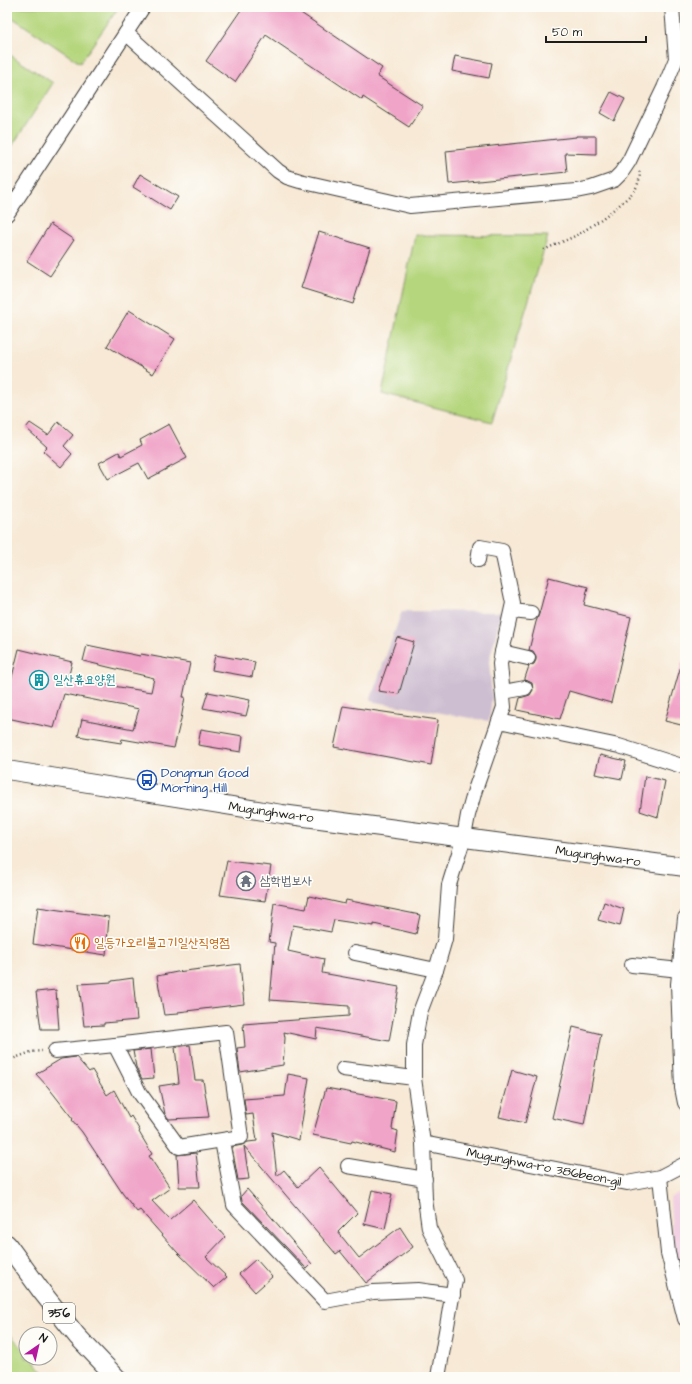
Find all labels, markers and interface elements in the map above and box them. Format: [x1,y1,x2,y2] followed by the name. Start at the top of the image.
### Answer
[546,18,646,44] scale bar
[552,24,583,41] text: 50 m
[28,669,50,691] building icon: 일산휴요양원
[53,671,116,689] place label: 일산휴요양원
[161,764,249,798] place label: Dongmun Good Morning Hill
[136,769,158,791] bus stop icon: Dongmun Good Morning Hill
[227,797,315,828] street label: Mugunghwa-ro
[554,841,642,872] street label: Mugunghwa-ro
[235,870,257,892] temple icon: 삼학법보사
[260,872,312,890] place label: 삼학법보사
[69,932,91,954] restaurant icon: 일등가오리불고기일산직영점
[94,934,230,952] place label: 일등가오리불고기일산직영점
[465,1143,623,1192] street label: Mugunghwa-ro 386beon-gil
[43,1303,75,1323] road number: 356
[18,1326,58,1366] north arrow
[36,1330,50,1346] text: N

